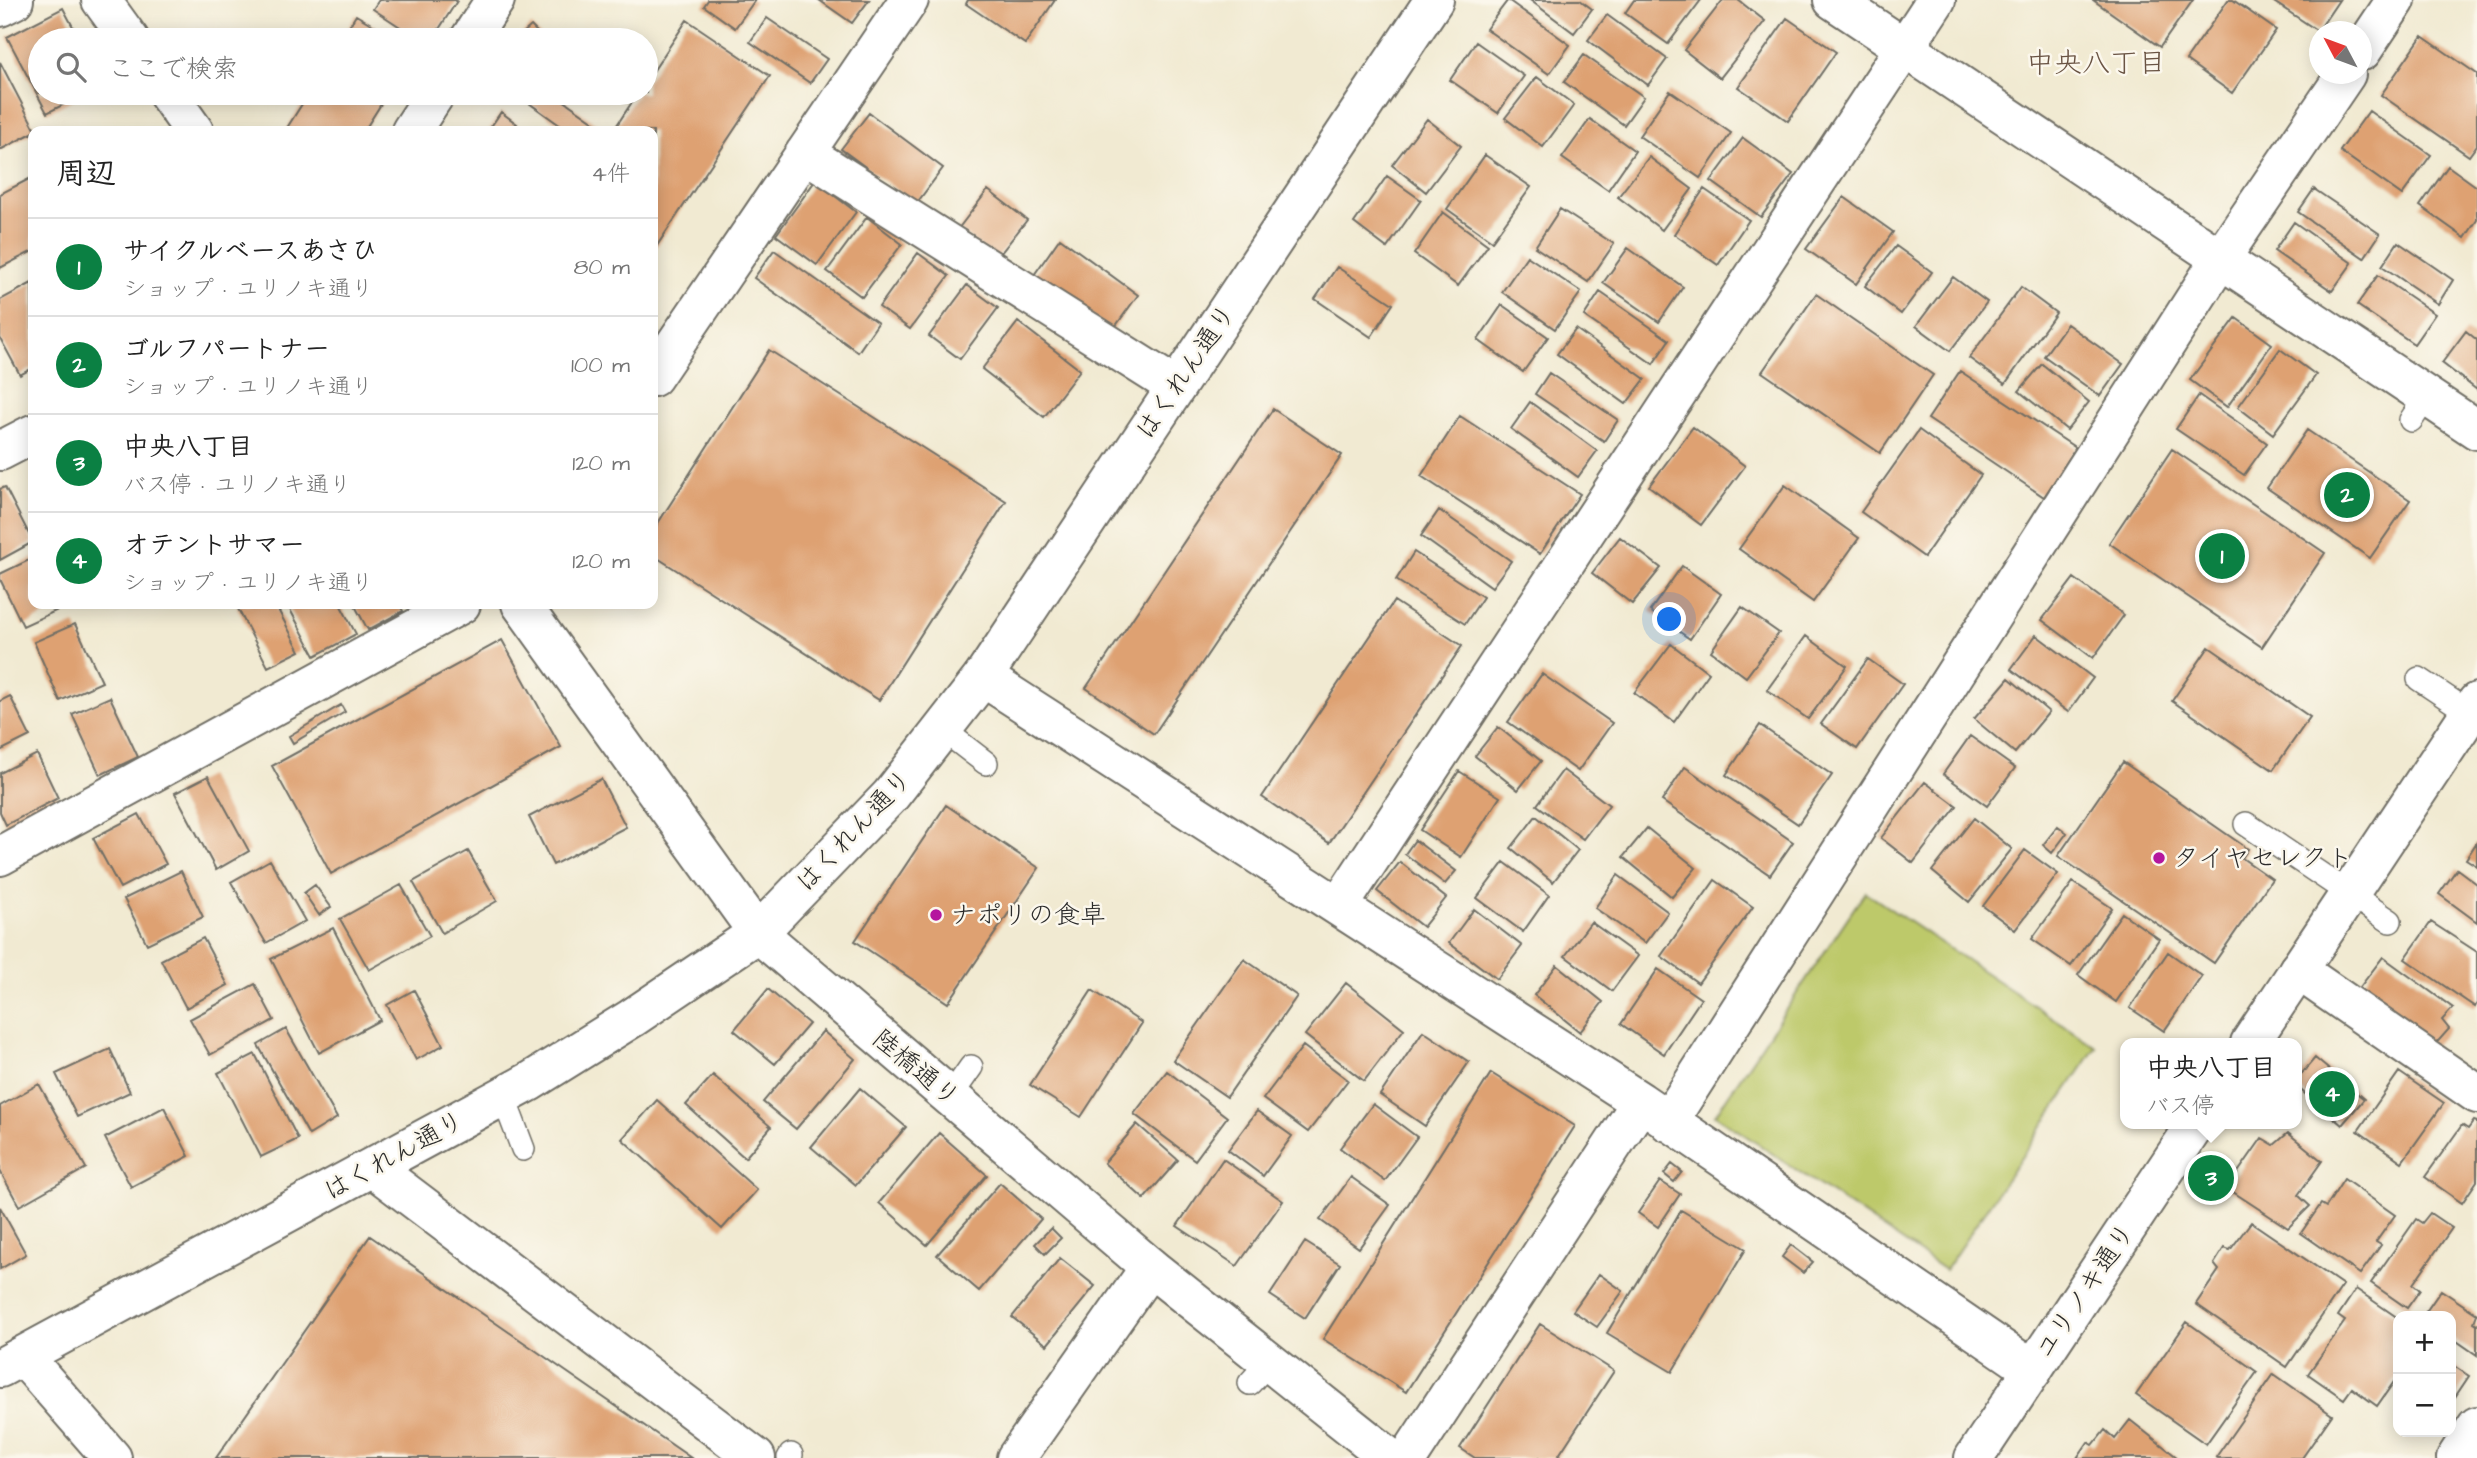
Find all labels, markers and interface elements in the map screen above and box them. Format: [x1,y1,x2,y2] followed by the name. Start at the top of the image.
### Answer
[2309,21,2372,84] north arrow
[28,28,658,105] search box
[2026,44,2166,83] district label: 中央八丁目
[52,48,90,86] icon: search
[108,51,238,87] text: ここで検索
[56,153,116,195] text: 周辺
[591,158,630,190] text: 4件
[123,233,378,269] text: サイクルベースあさひ
[78,251,80,283] text: 1
[573,251,630,283] text: 80 m
[123,273,374,305] text: ショップ · ユリノキ通り
[1127,297,1245,447] street label: はくれん通り
[123,331,330,367] text: ゴルフパートナー
[72,349,86,381] text: 2
[571,349,630,381] text: 100 m
[123,371,374,403] text: ショップ · ユリノキ通り
[123,429,253,465] text: 中央八丁目
[73,447,85,479] text: 3
[572,447,630,479] text: 120 m
[123,469,352,501] text: バス停 · ユリノキ通り
[2324,469,2370,521] pin: 2
[123,527,305,563] text: オテントサマー
[2199,530,2245,582] pin: 1
[71,545,87,577] text: 4
[572,545,630,577] text: 120 m
[123,567,374,599] text: ショップ · ユリノキ通り
[1652,602,1686,636] your location
[788,762,920,900] street label: はくれん通り
[2173,840,2353,876] place label: タイヤセレクト
[2151,850,2167,866] marker: タイヤセレクト
[950,897,1106,933] place label: ナポリの食卓
[928,907,944,923] marker: ナポリの食卓
[865,1021,967,1115] street label: 陸橋通り
[2120,1038,2302,1129] popup
[2146,1050,2276,1086] text: 中央八丁目
[2309,1068,2355,1120] pin: 4
[2146,1090,2215,1122] text: バス停
[317,1102,471,1210] street label: はくれん通り
[2188,1152,2234,1204] pin: 3
[2026,1216,2144,1366] street label: ユリノキ通り
[2393,1311,2456,1437] map controls
[2393,1311,2456,1374] button: +
[2393,1374,2456,1437] button: −

